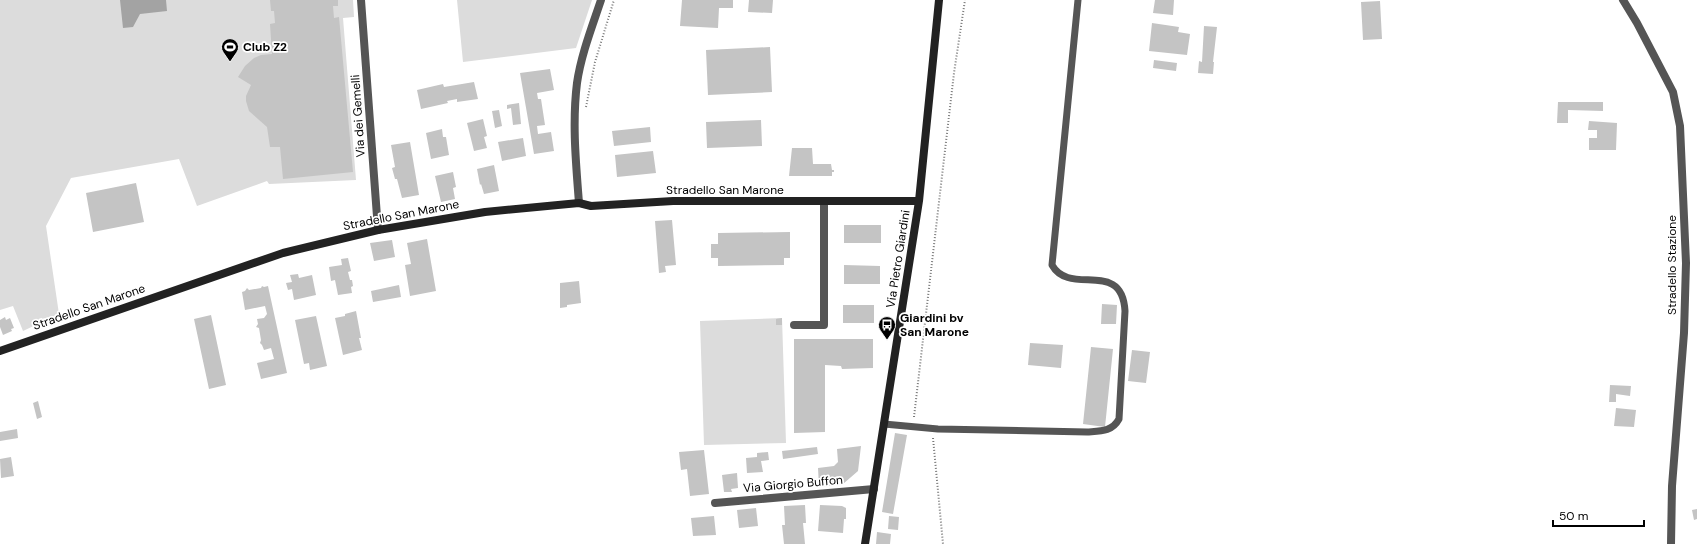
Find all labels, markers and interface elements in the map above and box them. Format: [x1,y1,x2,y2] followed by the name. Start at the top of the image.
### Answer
[220,37,240,62] sports icon: Club Z2
[243,39,287,55] place label: Club Z2
[347,74,369,158] street label: Via dei Gemelli
[666,182,784,198] street label: Stradello San Marone
[342,196,461,234] street label: Stradello San Marone
[882,209,914,309] street label: Via Pietro Giardini
[1664,215,1680,315] street label: Stradello Stazione
[31,280,147,334] street label: Stradello San Marone
[900,310,969,340] place label: Giardini bv San Marone
[877,315,897,340] bus stop icon: Giardini bv San Marone
[743,472,844,496] street label: Via Giorgio Buffon
[1553,502,1644,528] scale bar
[1559,508,1588,524] text: 50 m

